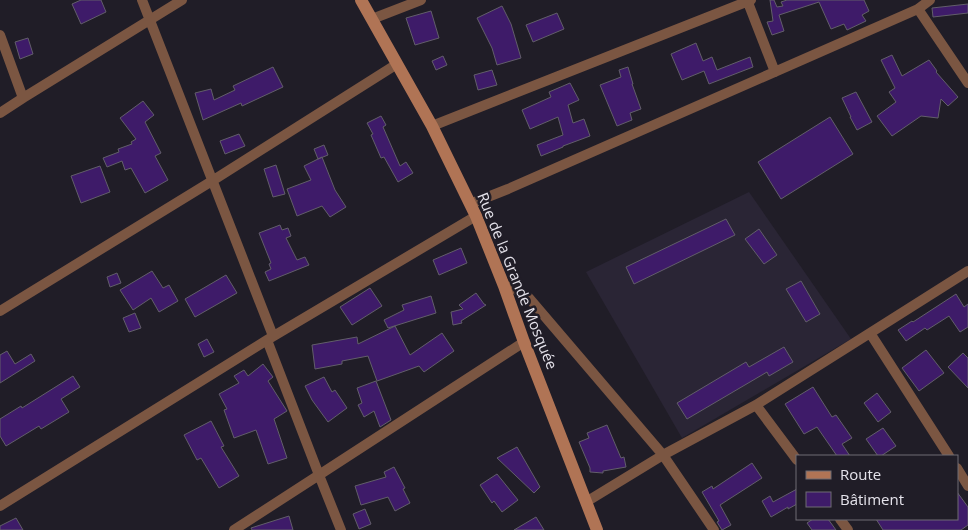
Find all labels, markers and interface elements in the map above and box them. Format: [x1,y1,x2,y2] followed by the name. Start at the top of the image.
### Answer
[473,189,563,372] street label: Rue de la Grande Mosquée
[796,455,958,520] legend
[840,464,881,484] text: Route
[840,489,904,509] text: Bâtiment

